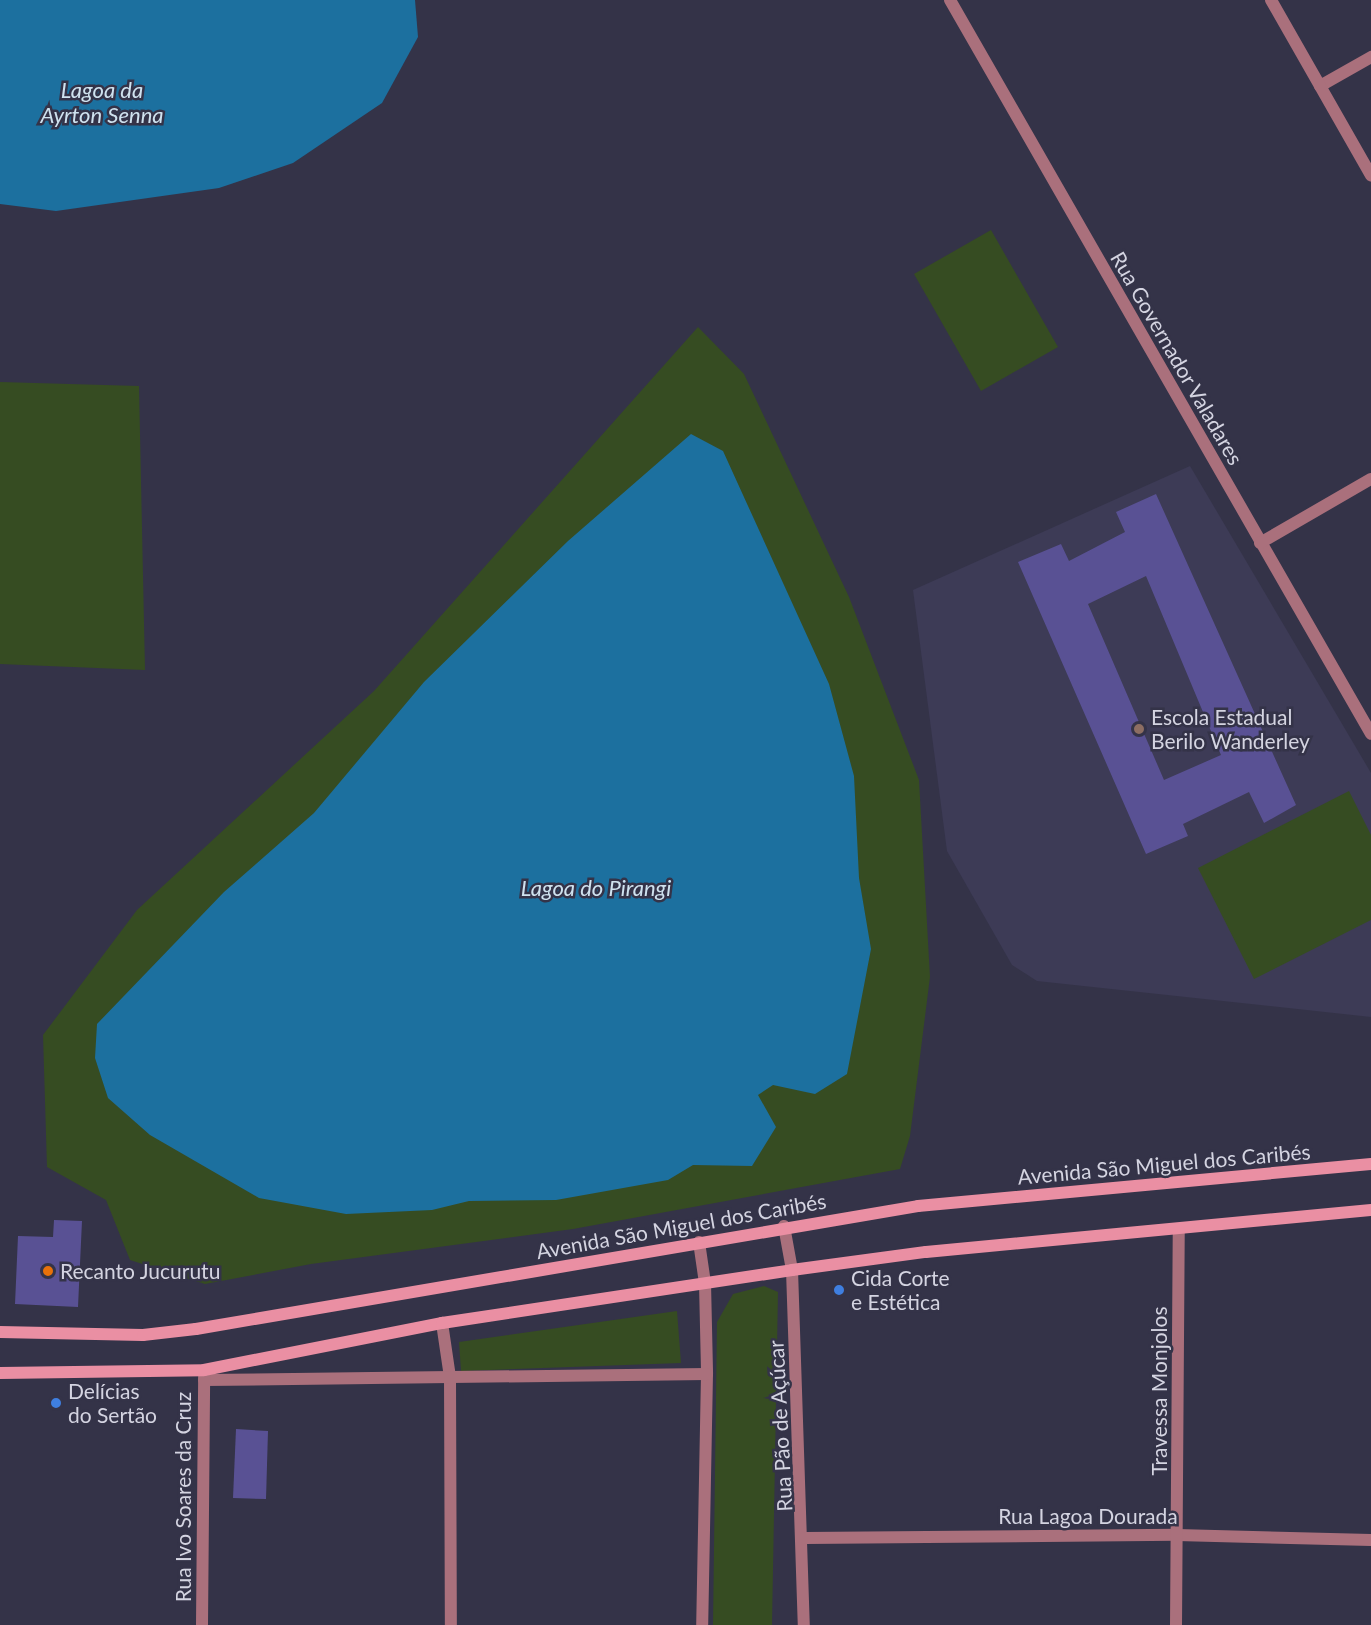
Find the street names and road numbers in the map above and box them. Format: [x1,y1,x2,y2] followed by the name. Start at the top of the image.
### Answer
[1105,246,1249,470] street label: Rua Governador Valadares
[1016,1139,1312,1189] street label: Avenida São Miguel dos Caribés
[534,1188,828,1264] street label: Avenida São Miguel dos Caribés
[1146,1306,1172,1476] street label: Travessa Monjolos
[763,1339,797,1513] street label: Rua Pão de Açúcar
[170,1392,196,1602] street label: Rua Ivo Soares da Cruz
[998,1503,1178,1529] street label: Rua Lagoa Dourada

